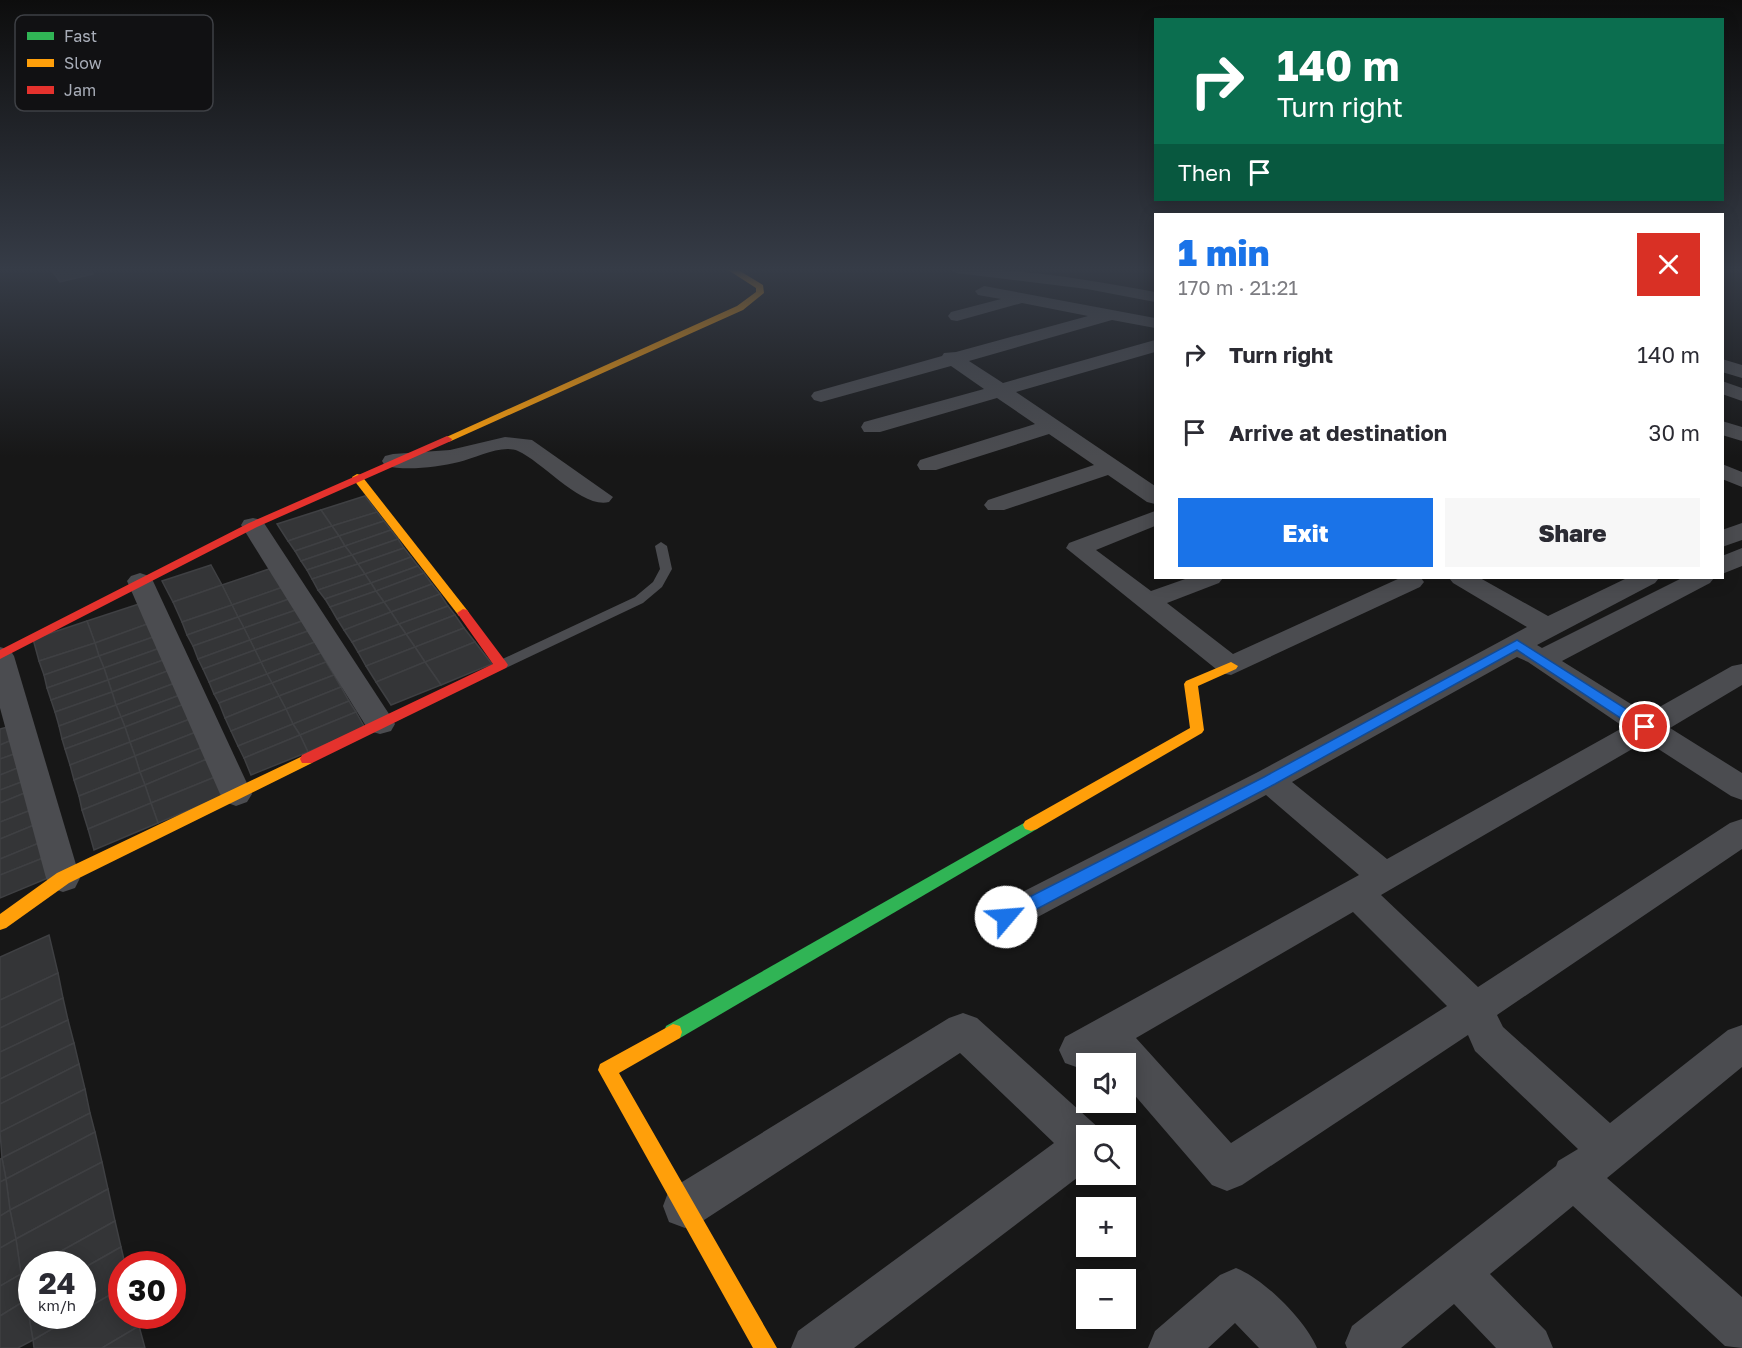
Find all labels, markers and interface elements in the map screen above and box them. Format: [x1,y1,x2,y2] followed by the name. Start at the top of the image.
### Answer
[15,15,213,111] legend
[64,26,97,46] text: Fast
[1277,40,1399,90] text: 140 m
[1178,42,1256,120] icon: right
[64,53,102,73] text: Slow
[64,80,96,100] text: Jam
[1277,91,1403,123] text: Turn right
[1243,156,1276,189] icon: arrive
[1178,159,1231,186] text: Then
[1178,231,1269,274] text: 1 min
[1637,233,1700,296] button: close
[1178,275,1298,299] text: 170 m · 21:21
[1178,338,1211,371] icon: right
[1229,341,1333,368] text: Turn right
[1637,341,1700,368] text: 140 m
[1178,416,1211,449] icon: arrive
[1229,419,1447,446] text: Arrive at destination
[1649,419,1700,446] text: 30 m
[1178,498,1433,567] button: Exit
[1445,498,1700,567] button: Share
[1619,701,1670,752] pin
[1628,710,1661,743] icon: arrive
[974,885,1038,949] position arrow
[1076,1053,1136,1329] map controls
[1076,1053,1136,1113] button: sound
[1076,1125,1136,1185] button: search
[1076,1197,1136,1257] button: +
[108,1251,186,1329] speed limit sign: 30
[38,1265,76,1301] text: 24
[1076,1269,1136,1329] button: −
[38,1296,76,1314] text: km/h

